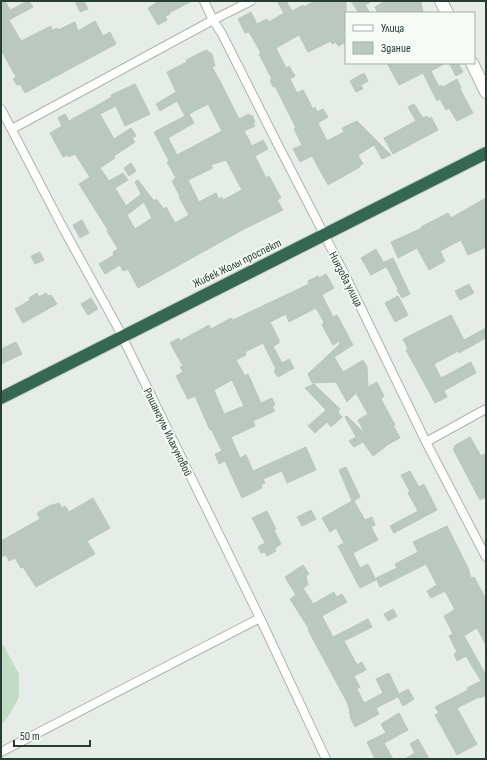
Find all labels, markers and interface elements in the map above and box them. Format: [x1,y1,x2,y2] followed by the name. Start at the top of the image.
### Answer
[345,12,475,64] legend
[381,21,405,36] text: Улица
[381,41,411,56] text: Здание
[190,235,284,291] street label: Жибек Жолы проспект
[325,249,366,310] street label: Ниязова улица
[140,386,195,479] street label: Рошангуль Илахуновой
[14,722,90,748] scale bar
[20,729,40,744] text: 50 m

